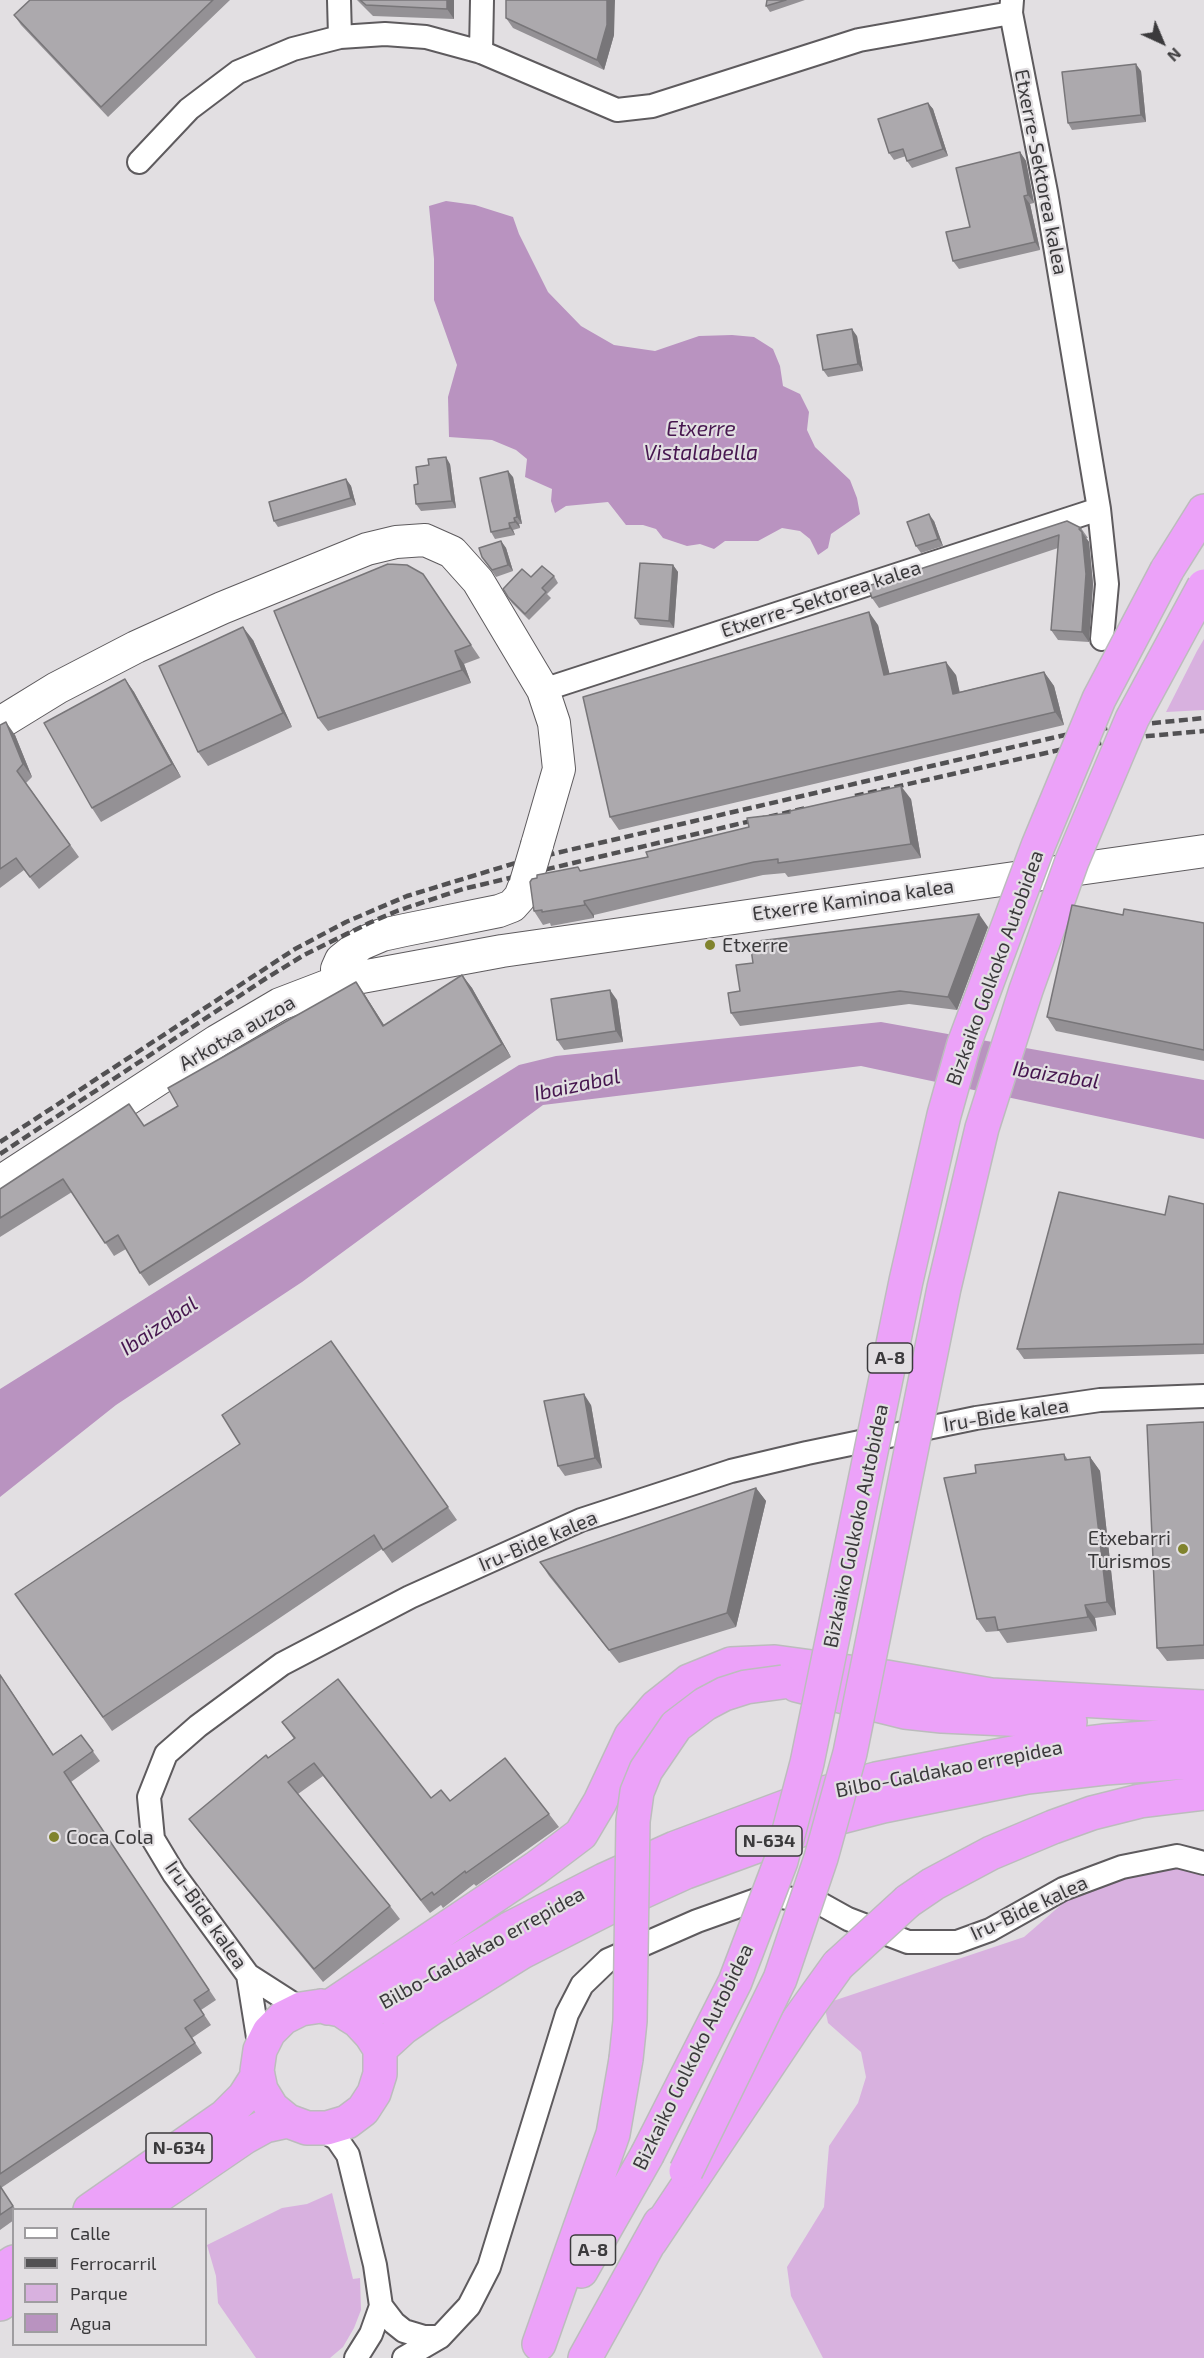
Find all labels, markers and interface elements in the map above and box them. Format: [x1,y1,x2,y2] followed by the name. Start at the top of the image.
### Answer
[1132,12,1192,72] north arrow
[1164,44,1186,66] text: N
[1009,67,1073,277] street label: Etxerre-Sektorea kalea
[644,416,758,466] water label: Etxerre Vistalabella
[718,555,924,643] street label: Etxerre-Sektorea kalea
[941,847,1049,1089] street label: Bizkaiko Golkoko Autobidea
[751,874,955,926] street label: Etxerre Kaminoa kalea
[722,933,788,957] place label: Etxerre
[703,938,717,952] marker: Etxerre
[175,990,299,1076] street label: Arkotxa auzoa
[1011,1056,1101,1094] water label: Ibaizabal
[532,1064,622,1106] water label: Ibaizabal
[116,1291,202,1361] water label: Ibaizabal
[868,1343,912,1373] road number: A-8
[942,1393,1070,1437] street label: Iru-Bide kalea
[818,1402,894,1650] street label: Bizkaiko Golkoko Autobidea
[475,1505,601,1577] street label: Iru-Bide kalea
[1088,1526,1171,1573] place label: Etxebarri Turismos
[1176,1542,1190,1556] marker: Etxebarri Turismos
[833,1735,1065,1803] street label: Bilbo-Galdakao errepidea
[66,1825,154,1849] place label: Coca Cola
[736,1826,802,1856] road number: N-634
[47,1830,61,1844] marker: Coca Cola
[160,1856,252,1974] street label: Iru-Bide kalea
[967,1870,1091,1946] street label: Iru-Bide kalea
[375,1882,589,2014] street label: Bilbo-Galdakao errepidea
[628,1940,758,2174] street label: Bizkaiko Golkoko Autobidea
[146,2133,212,2163] road number: N-634
[12,2208,207,2346] legend
[70,2222,111,2244] text: Calle
[570,2235,616,2265] road number: A-8
[70,2252,156,2274] text: Ferrocarril
[70,2282,128,2304] text: Parque
[70,2312,111,2334] text: Agua

